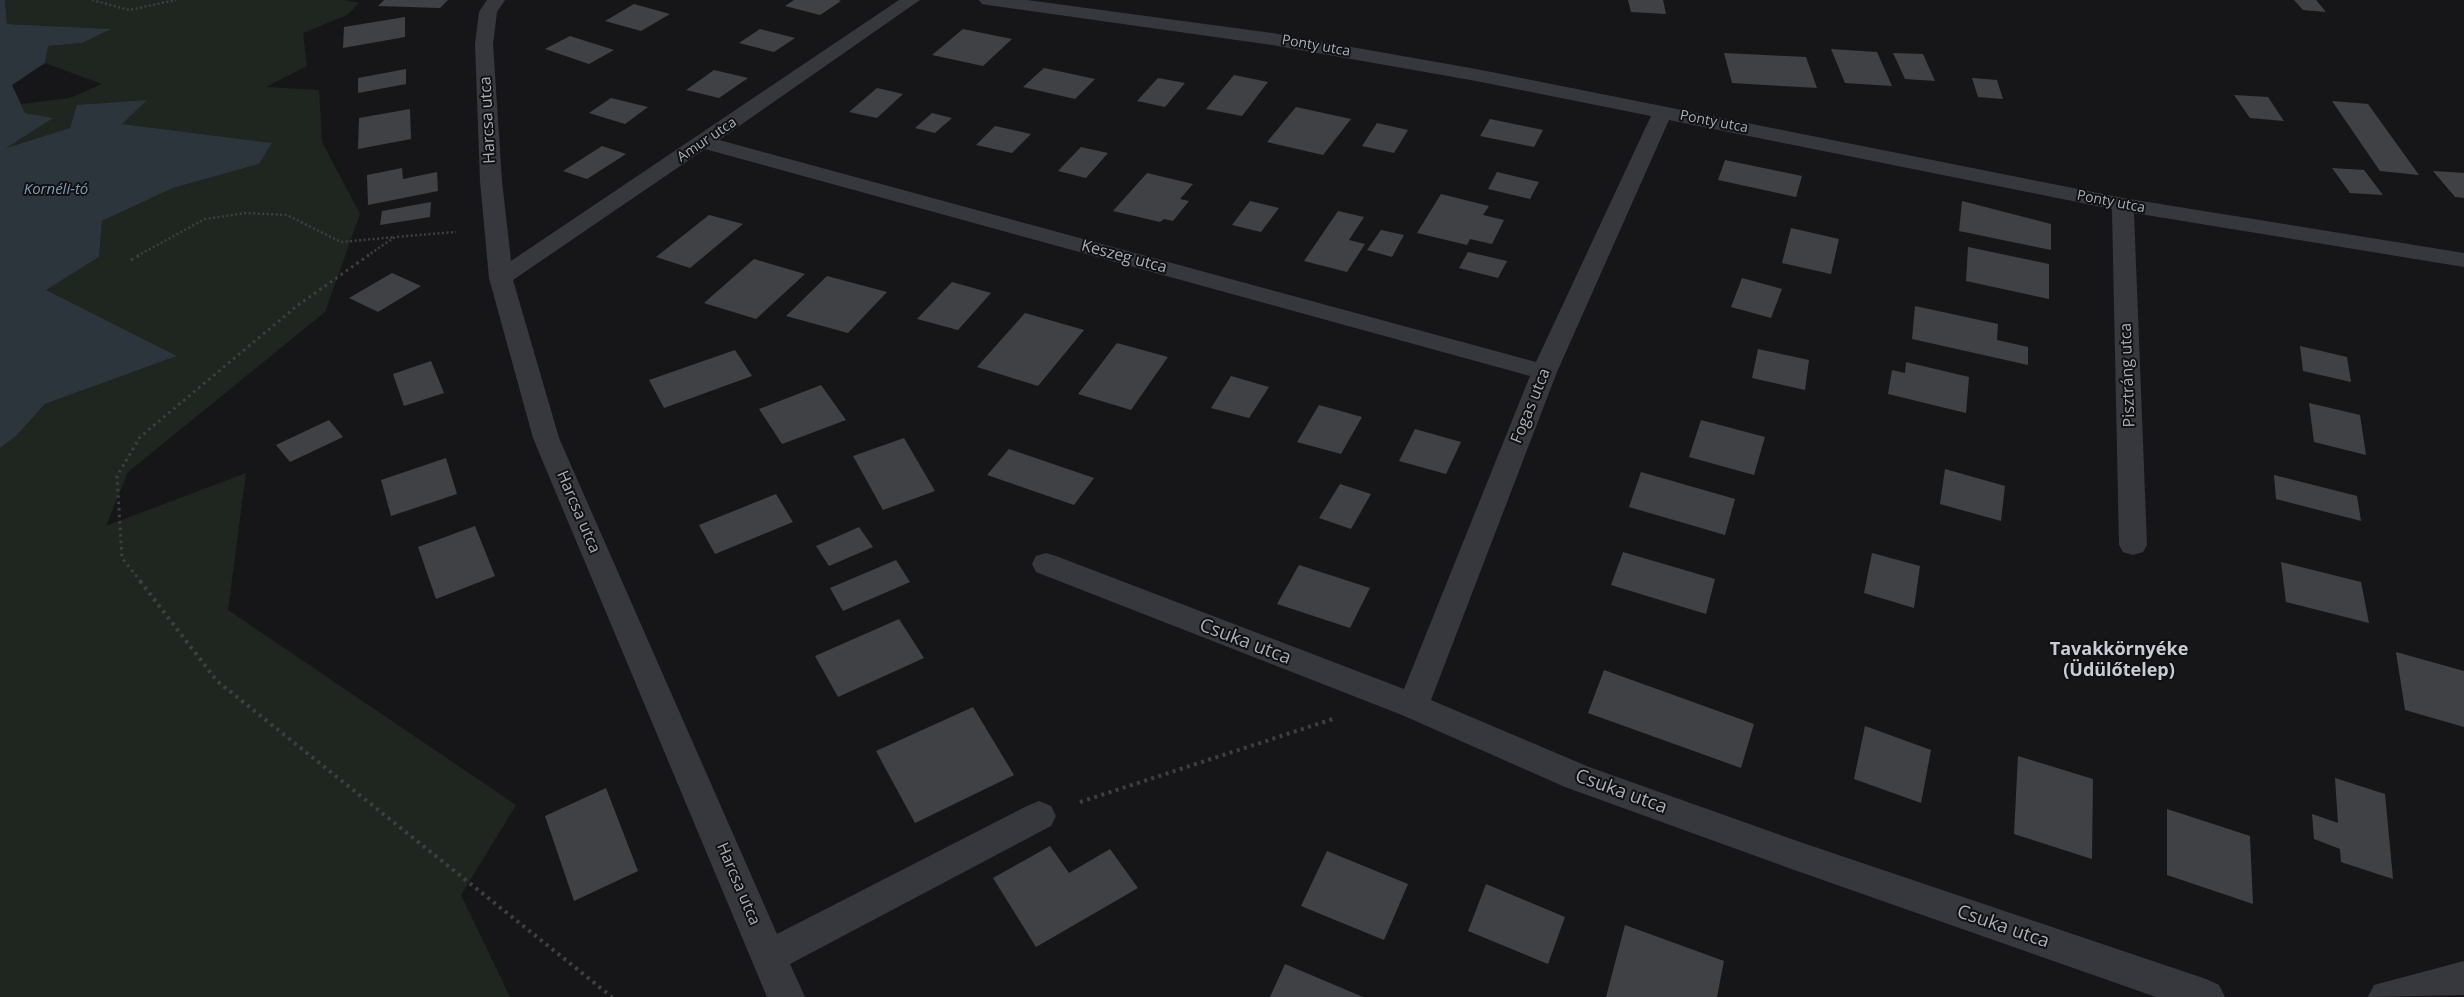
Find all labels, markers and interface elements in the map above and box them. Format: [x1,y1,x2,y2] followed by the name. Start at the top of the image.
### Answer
[1281,32,1351,60] street label: Ponty utca
[476,76,500,164] street label: Harcsa utca
[1678,107,1750,137] street label: Ponty utca
[674,114,740,166] street label: Amur utca
[24,181,88,199] water label: Kornéli-tó
[2075,187,2147,217] street label: Ponty utca
[1079,236,1169,278] street label: Keszeg utca
[2117,322,2139,428] street label: Pisztráng utca
[1507,366,1555,446] street label: Fogas utca
[552,468,604,556] street label: Harcsa utca
[1196,614,1294,670] street label: Csuka utca
[2050,639,2188,682] district label: Tavakkörnyéke (Üdülőtelep)
[1572,765,1670,819] street label: Csuka utca
[712,840,764,928] street label: Harcsa utca
[1954,901,2052,953] street label: Csuka utca

